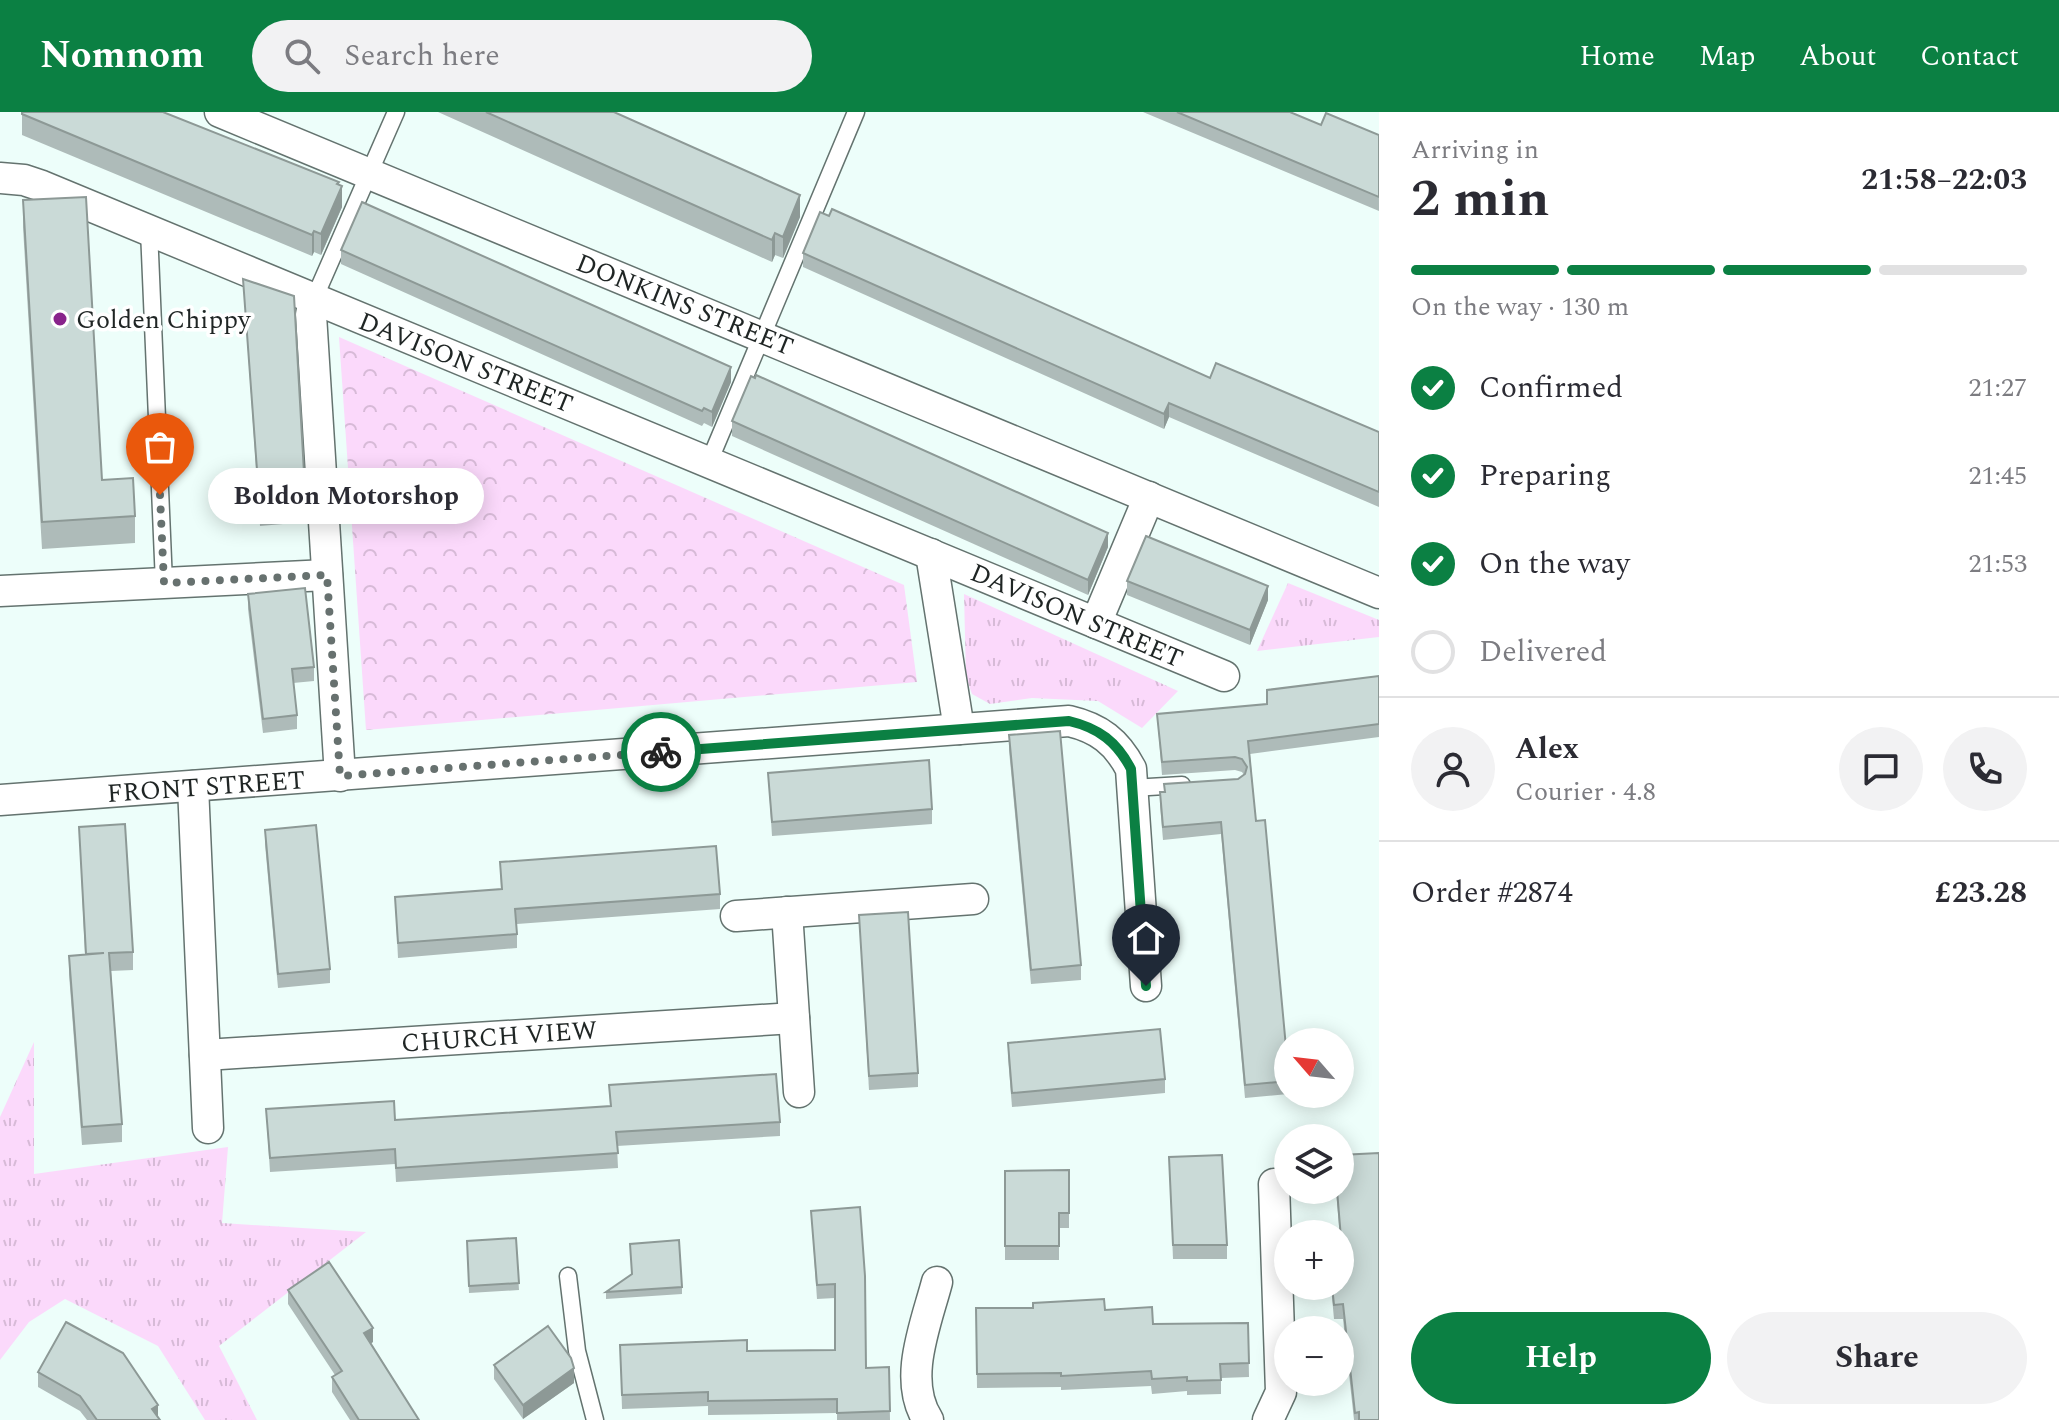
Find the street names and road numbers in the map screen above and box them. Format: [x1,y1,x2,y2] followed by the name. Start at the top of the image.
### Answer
[570,243,800,367] street label: DONKINS STREET
[352,302,579,424] street label: DAVISON STREET
[964,553,1189,679] street label: DAVISON STREET
[105,760,307,814] street label: FRONT STREET
[400,1010,599,1064] street label: CHURCH VIEW

